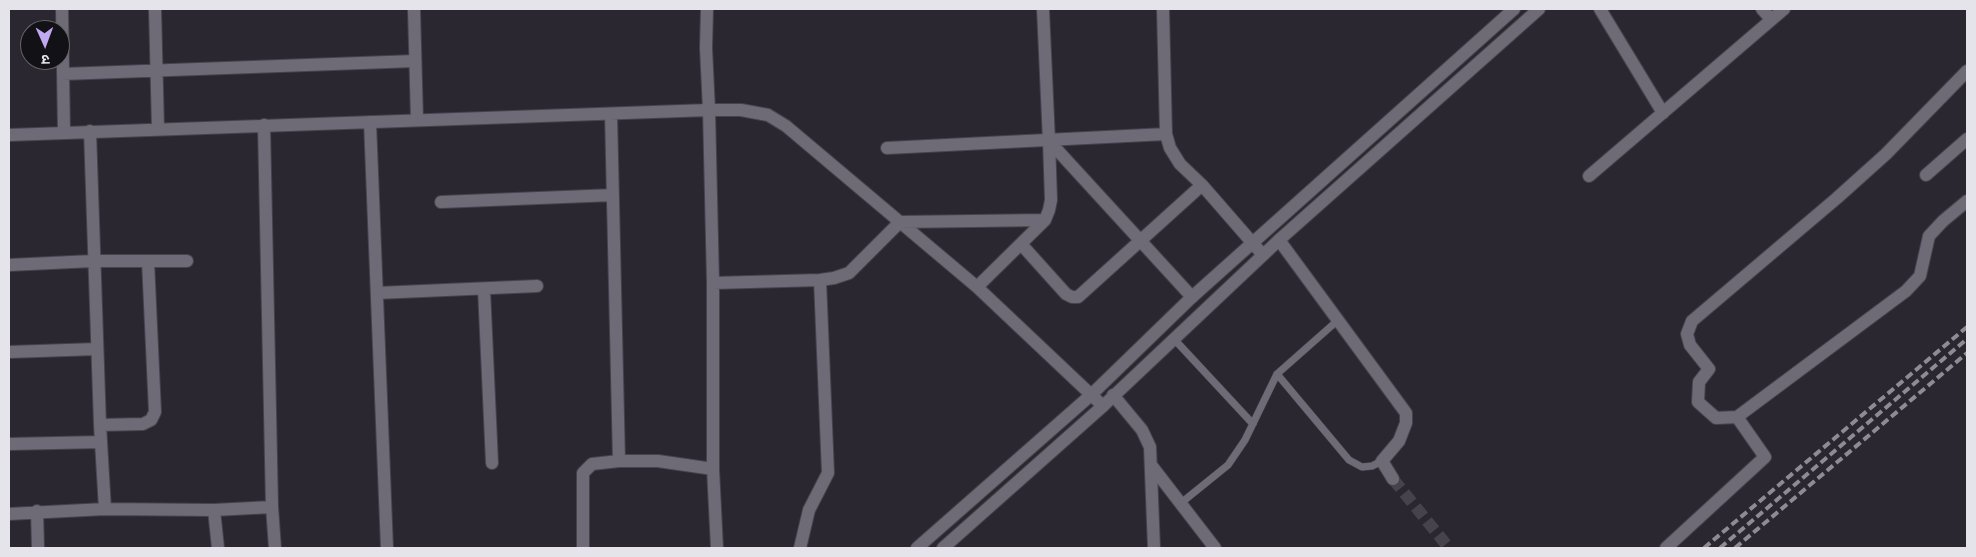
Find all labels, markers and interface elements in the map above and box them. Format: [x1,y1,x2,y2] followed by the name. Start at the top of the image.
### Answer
[20,20,70,70] north arrow
[41,51,50,68] text: उ

